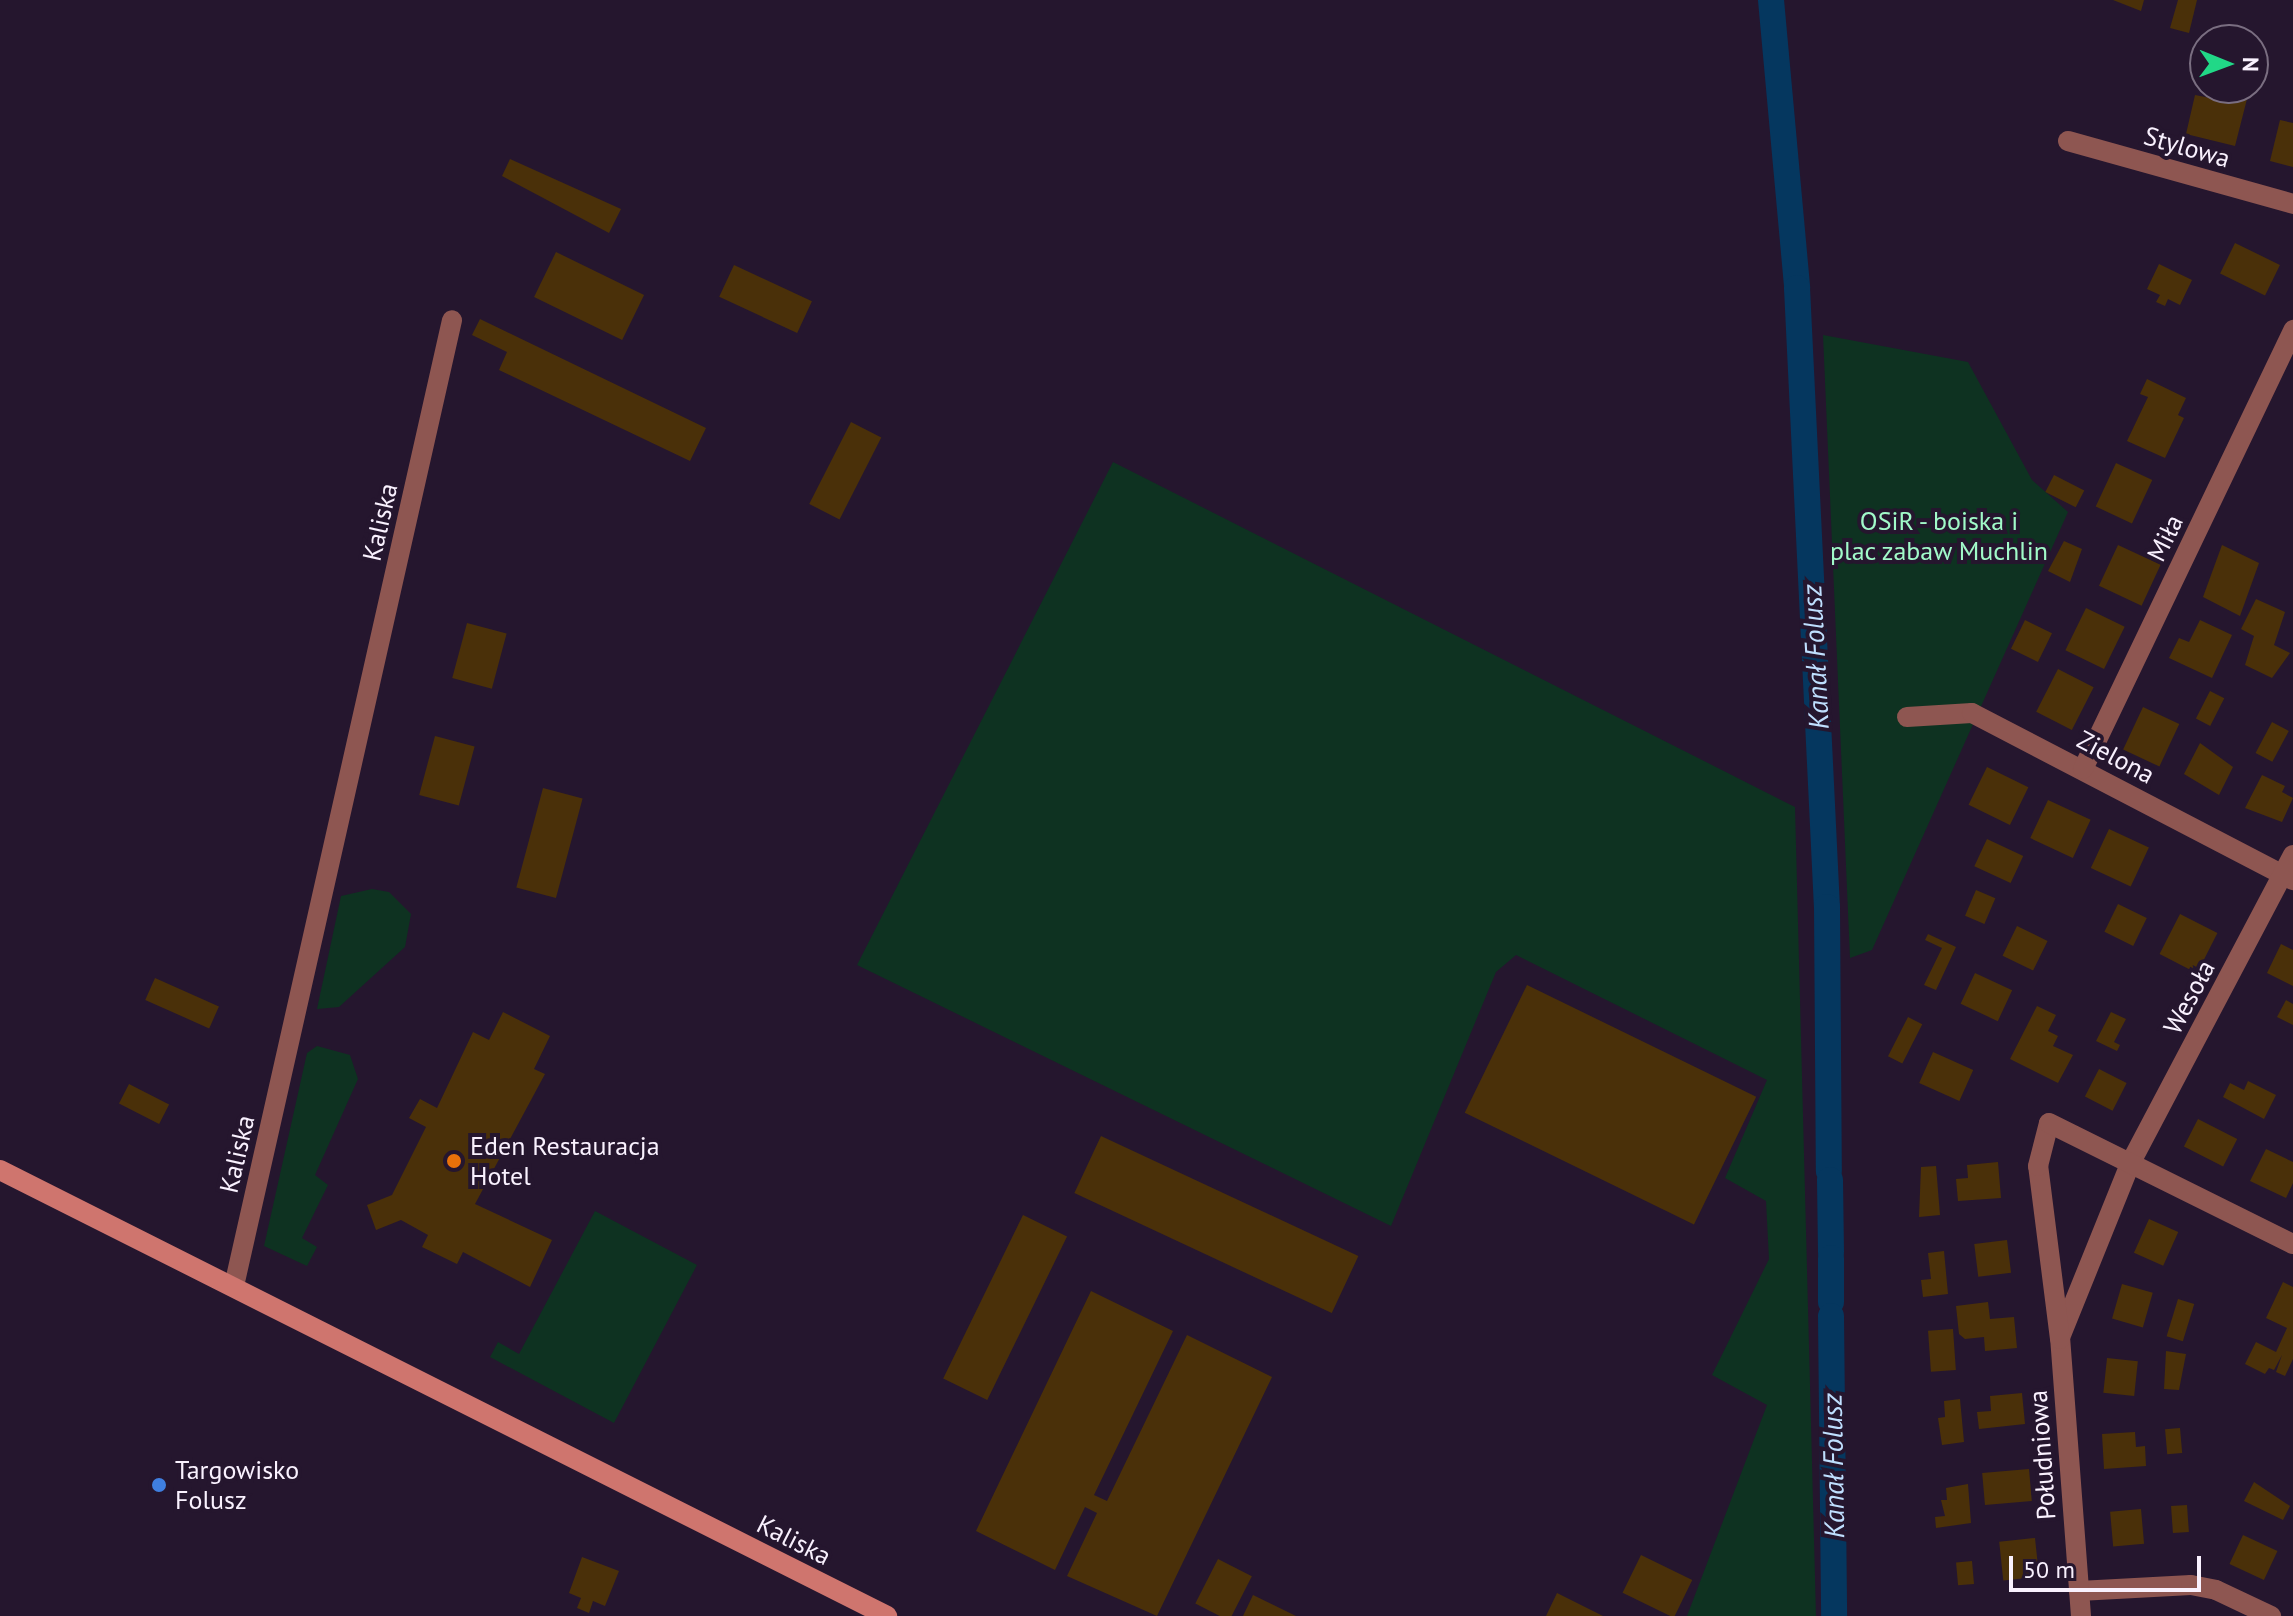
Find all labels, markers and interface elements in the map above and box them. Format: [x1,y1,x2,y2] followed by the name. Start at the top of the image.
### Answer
[2189,24,2269,104] north arrow
[2237,57,2265,72] text: N
[2140,120,2234,174] street label: Stylowa
[356,480,404,564] street label: Kaliska
[1829,505,2049,566] park label: OSiR - boiska i plac zabaw Muchlin
[2140,510,2190,566] street label: Miła
[1794,584,1836,730] water label: Kanał Folusz
[2072,724,2160,790] street label: Zielona
[2157,955,2221,1039] street label: Wesoła
[213,1112,261,1196] street label: Kaliska
[470,1130,660,1192] place label: Eden Restauracja Hotel
[445,1152,463,1170] marker: Eden Restauracja Hotel
[2022,1389,2062,1521] street label: Południowa
[1815,1393,1851,1539] water label: Kanał Folusz
[175,1454,299,1516] place label: Targowisko Folusz
[150,1476,168,1494] marker: Targowisko Folusz
[752,1508,836,1572] street label: Kaliska
[2013,1540,2205,1590] scale bar
[2023,1554,2075,1585] text: 50 m

